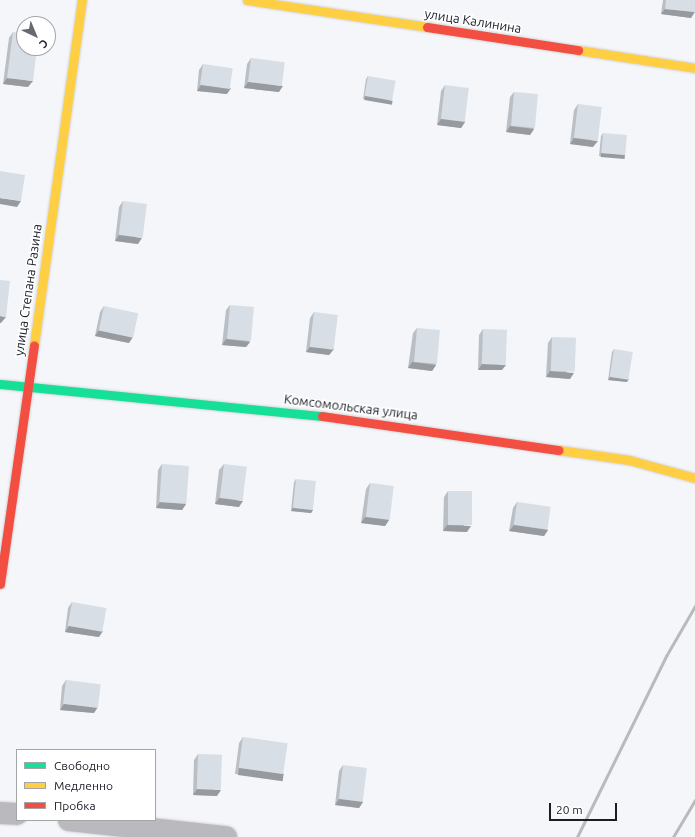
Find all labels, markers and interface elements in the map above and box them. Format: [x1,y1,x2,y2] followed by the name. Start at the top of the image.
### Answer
[423,6,523,36] street label: улица Калинина
[16,16,56,56] north arrow
[37,37,50,51] text: С
[11,223,45,357] street label: улица Степана Разина
[283,391,419,423] street label: Комсомольская улица
[16,749,156,821] legend
[54,759,110,772] text: Свободно
[54,779,113,792] text: Медленно
[551,795,619,821] scale bar
[54,799,96,812] text: Пробка
[556,803,583,816] text: 20 m

